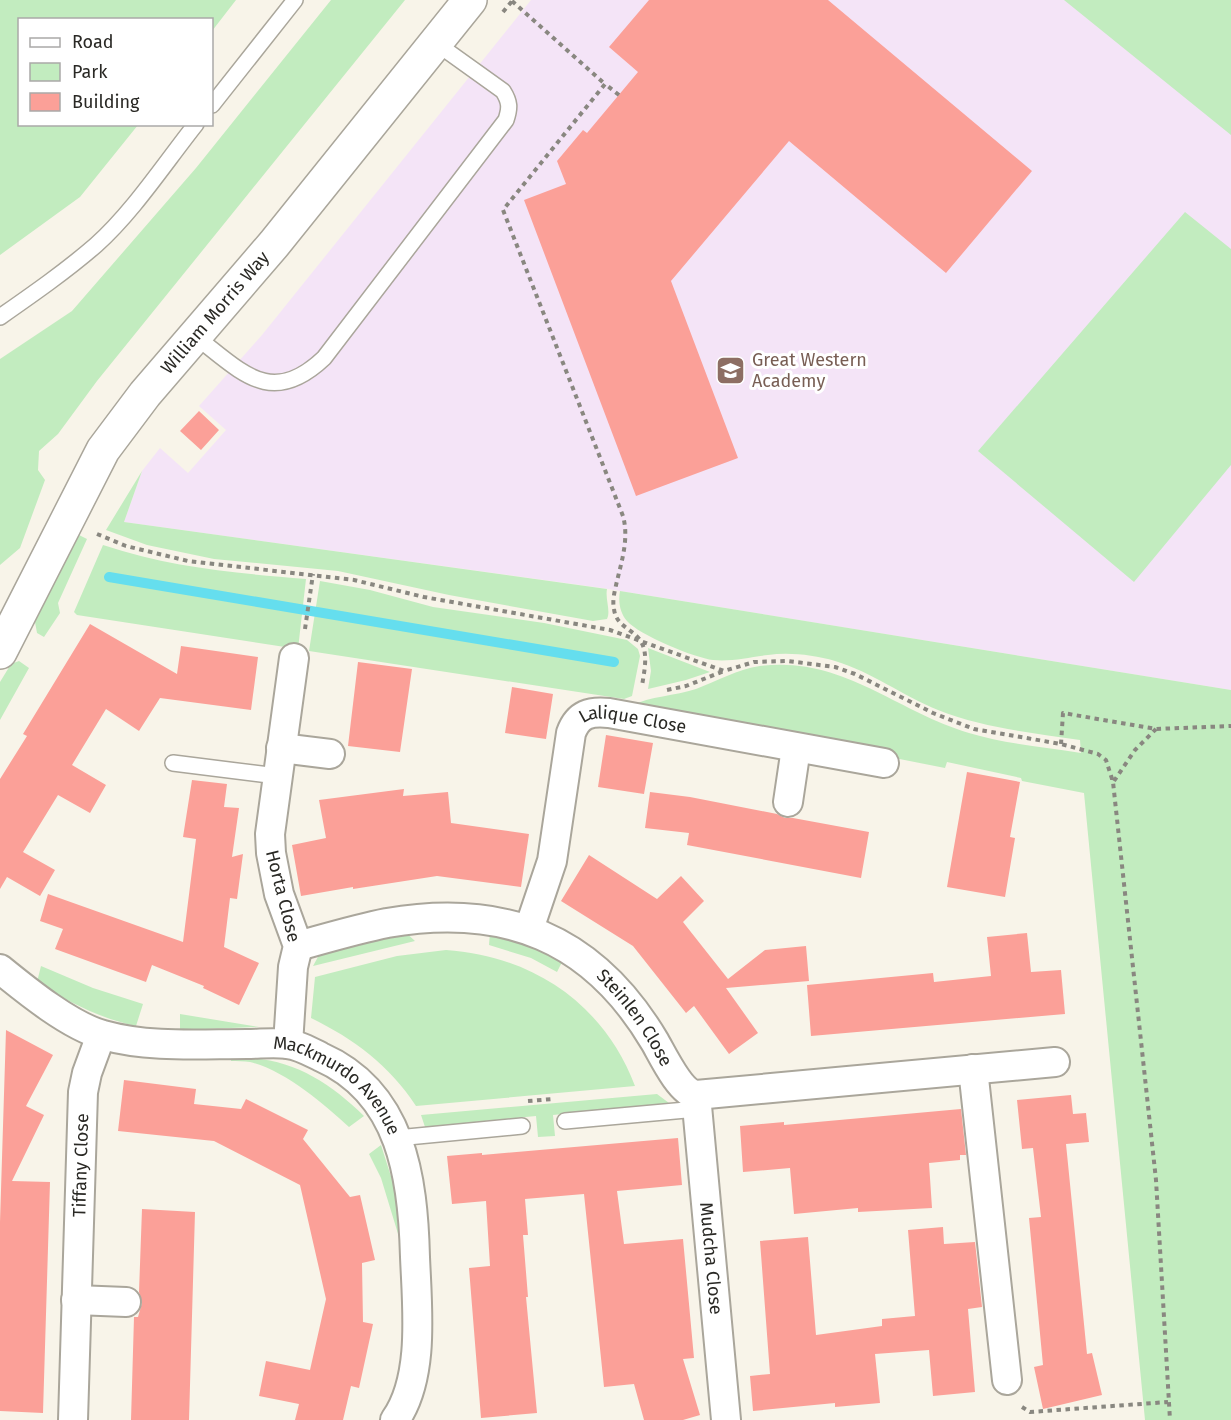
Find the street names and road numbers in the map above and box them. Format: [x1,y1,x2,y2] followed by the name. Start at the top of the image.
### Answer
[156,247,274,379] street label: William Morris Way
[575,701,688,738] street label: Lalique Close
[261,848,305,944] street label: Horta Close
[592,964,677,1070] street label: Steinlen Close
[273,1032,405,1138] street label: Mackmurdo Avenue
[68,1113,93,1217] street label: Tiffany Close
[695,1201,727,1315] street label: Mudcha Close

